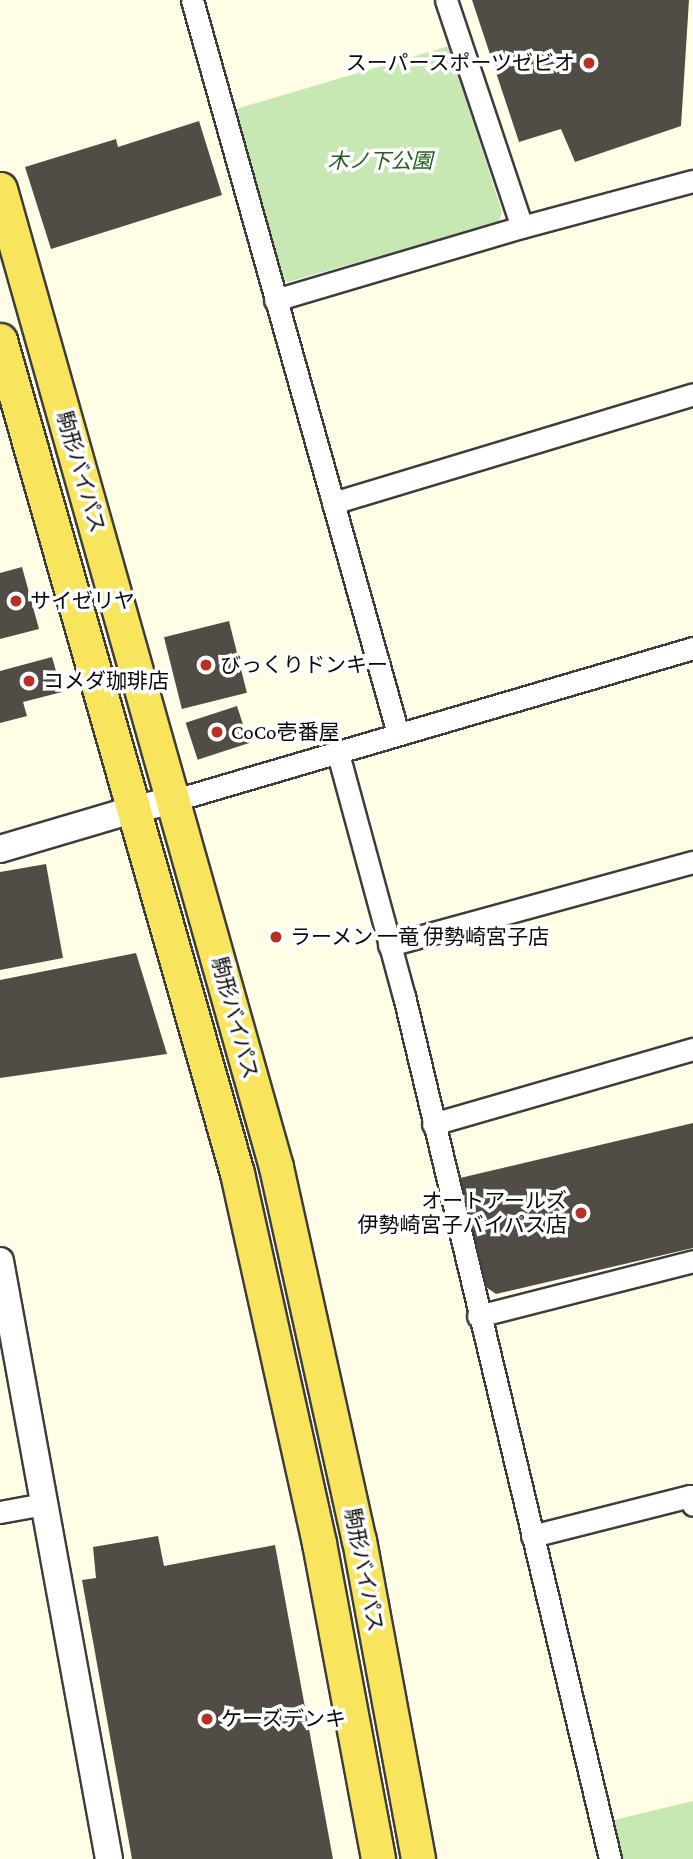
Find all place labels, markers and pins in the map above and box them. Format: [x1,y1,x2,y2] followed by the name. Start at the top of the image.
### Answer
[344,50,575,76] place label: スーパースポーツゼビオ
[581,55,597,71] marker: スーパースポーツゼビオ
[30,588,135,614] place label: サイゼリヤ
[8,593,24,609] marker: サイゼリヤ
[220,652,388,678] place label: びっくりドンキー
[198,657,214,673] marker: びっくりドンキー
[43,668,169,694] place label: コメダ珈琲店
[21,673,37,689] marker: コメダ珈琲店
[231,719,339,745] place label: CoCo壱番屋
[209,724,225,740] marker: CoCo壱番屋
[290,924,550,950] place label: ラーメン 一竜 伊勢崎宮子店
[268,929,284,945] marker: ラーメン 一竜 伊勢崎宮子店
[357,1188,567,1238] place label: オートアールズ 伊勢崎宮子バイパス店
[573,1205,589,1221] marker: オートアールズ 伊勢崎宮子バイパス店
[221,1706,347,1732] place label: ケーズデンキ
[199,1711,215,1727] marker: ケーズデンキ

